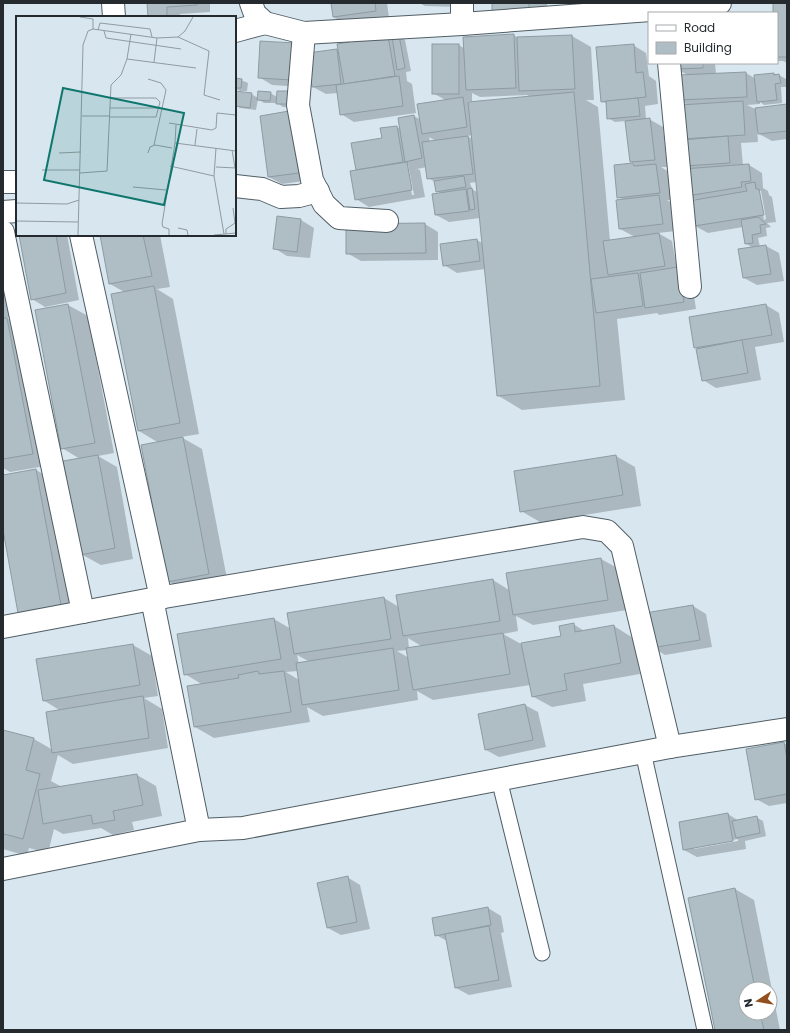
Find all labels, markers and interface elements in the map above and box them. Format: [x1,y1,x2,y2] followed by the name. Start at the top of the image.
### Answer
[648,12,778,64] legend
[16,16,236,236] inset map
[684,19,715,36] text: Road
[684,39,732,56] text: Building
[738,981,778,1021] north arrow
[740,997,757,1009] text: N

